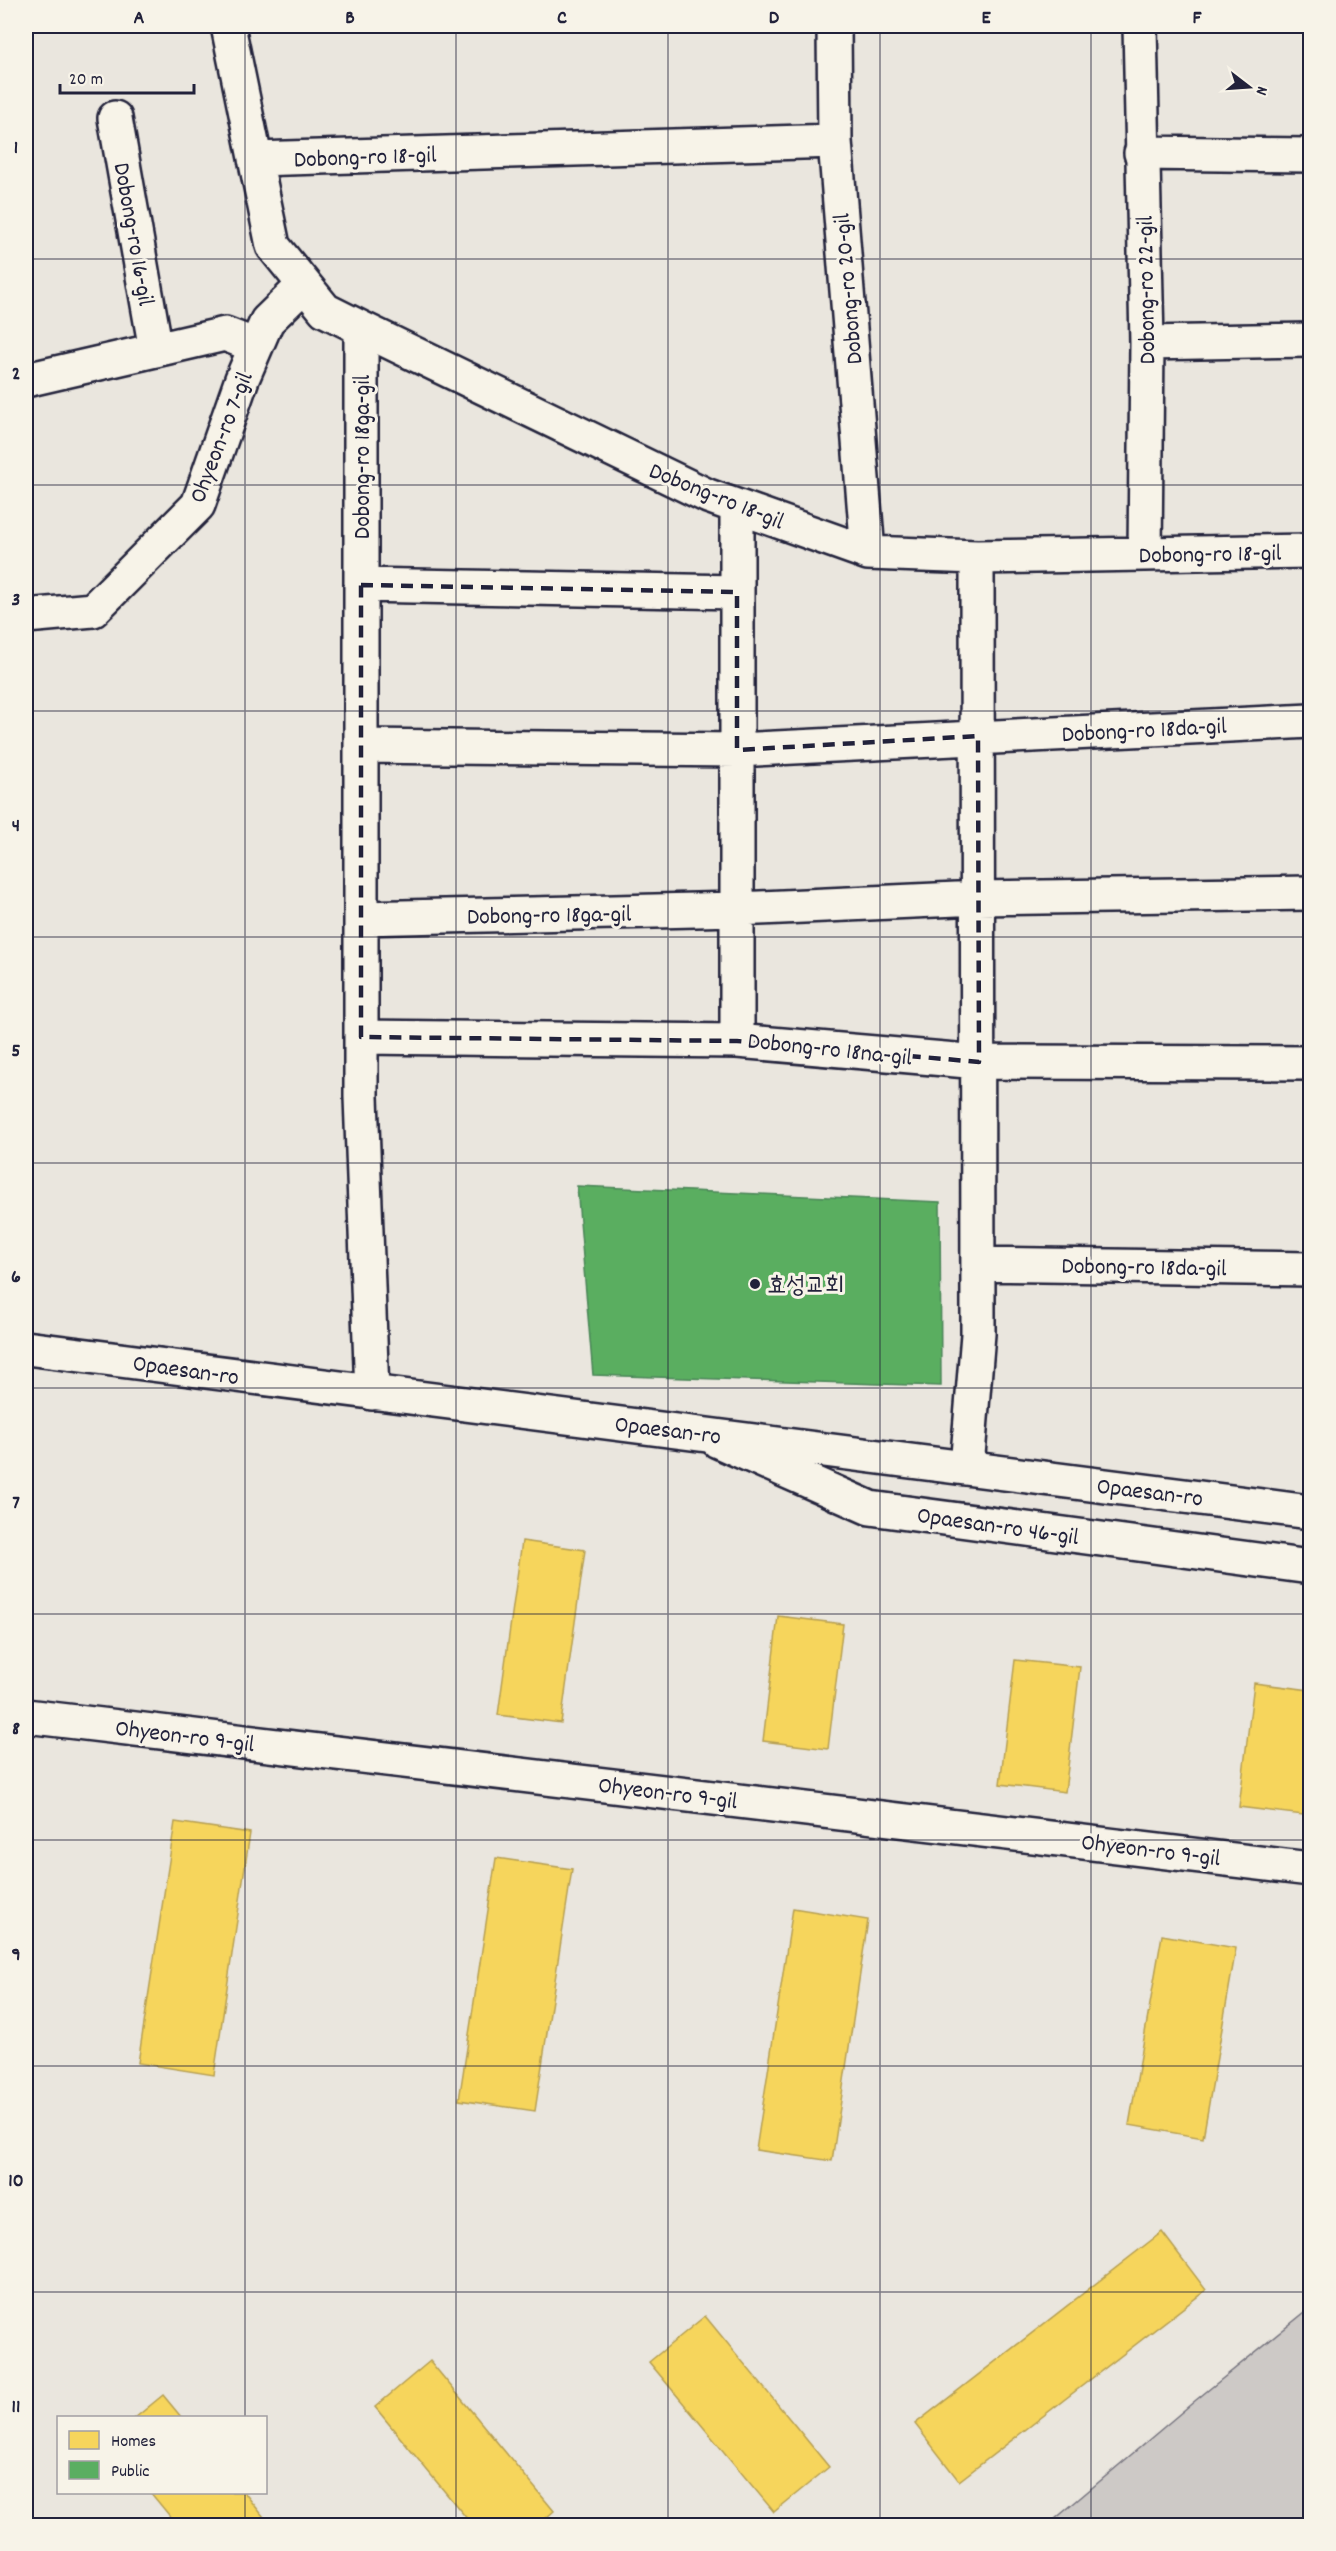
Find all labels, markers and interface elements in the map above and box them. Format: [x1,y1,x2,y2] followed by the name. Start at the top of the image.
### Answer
[134,5,145,33] text: A
[345,5,355,33] text: B
[557,5,567,33] text: C
[769,5,780,33] text: D
[981,5,991,33] text: E
[1193,5,1203,33] text: F
[60,57,194,95] scale bar
[1219,57,1279,117] north arrow
[69,68,103,93] text: 20 m
[1249,84,1273,98] text: N
[14,135,18,163] text: 1
[293,140,437,178] street label: Dobong-ro 18-gil
[103,160,161,309] street label: Dobong-ro 16-gil
[826,212,874,366] street label: Dobong-ro 20-gil
[1130,215,1166,365] street label: Dobong-ro 22-gil
[12,361,20,389] text: 2
[182,367,264,509] street label: Ohyeon-ro 7-gil
[347,374,381,539] street label: Dobong-ro 18ga-gil
[643,455,789,540] street label: Dobong-ro 18-gil
[1138,538,1282,574] street label: Dobong-ro 18-gil
[12,587,20,615] text: 3
[1061,711,1228,753] street label: Dobong-ro 18da-gil
[12,813,20,841] text: 4
[467,899,632,935] street label: Dobong-ro 18ga-gil
[746,1025,914,1077] street label: Dobong-ro 18na-gil
[11,1038,21,1066] text: 5
[1061,1251,1227,1287] street label: Dobong-ro 18da-gil
[11,1264,21,1292] text: 6
[767,1270,844,1304] place label: 효성교회
[748,1277,762,1291] marker: 효성교회
[130,1348,241,1396] street label: Opaesan-ro
[613,1409,723,1455] street label: Opaesan-ro
[1095,1471,1205,1517] street label: Opaesan-ro
[12,1490,20,1518] text: 7
[915,1500,1081,1556] street label: Opaesan-ro 46-gil
[113,1713,256,1763] street label: Ohyeon-ro 9-gil
[12,1716,20,1744] text: 8
[596,1770,739,1820] street label: Ohyeon-ro 9-gil
[1079,1827,1222,1877] street label: Ohyeon-ro 9-gil
[11,1942,21,1970] text: 9
[8,2168,24,2196] text: 10
[12,2394,20,2422] text: 11
[57,2416,267,2494] legend
[111,2430,156,2455] text: Homes
[111,2460,150,2485] text: Public

